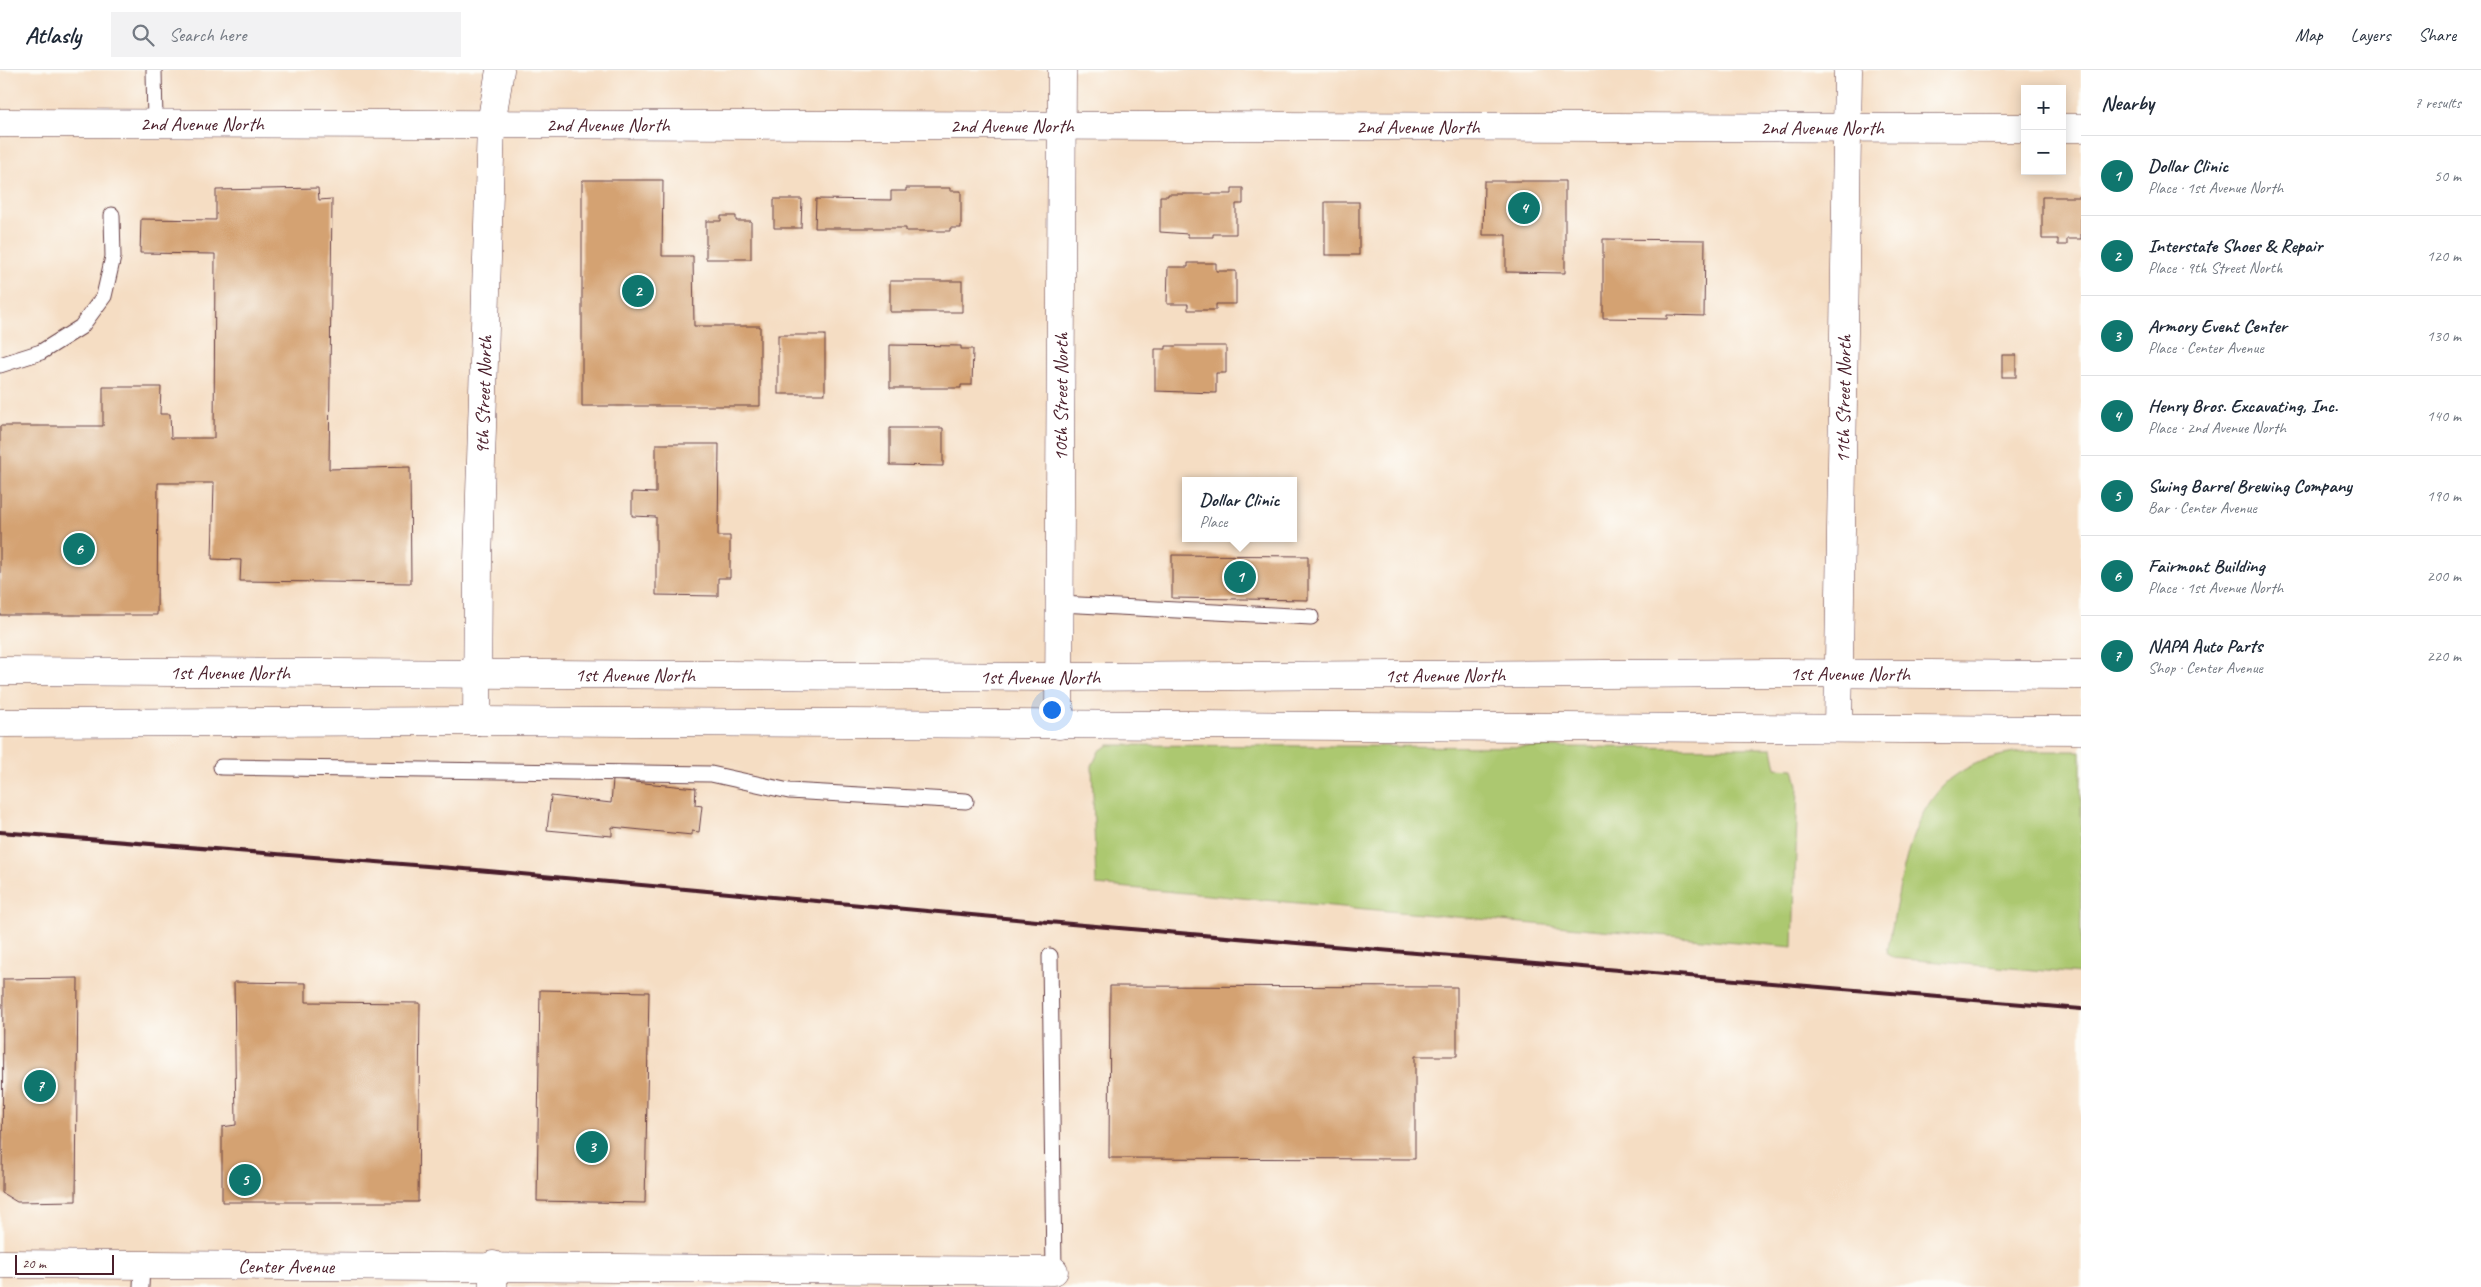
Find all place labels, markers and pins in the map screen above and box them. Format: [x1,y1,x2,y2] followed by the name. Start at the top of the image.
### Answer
[1508,189,1540,227] pin: 4
[622,272,654,310] pin: 2
[63,530,95,568] pin: 6
[1224,558,1256,596] pin: 1
[24,1067,56,1105] pin: 7
[576,1128,608,1166] pin: 3
[229,1161,261,1199] pin: 5

